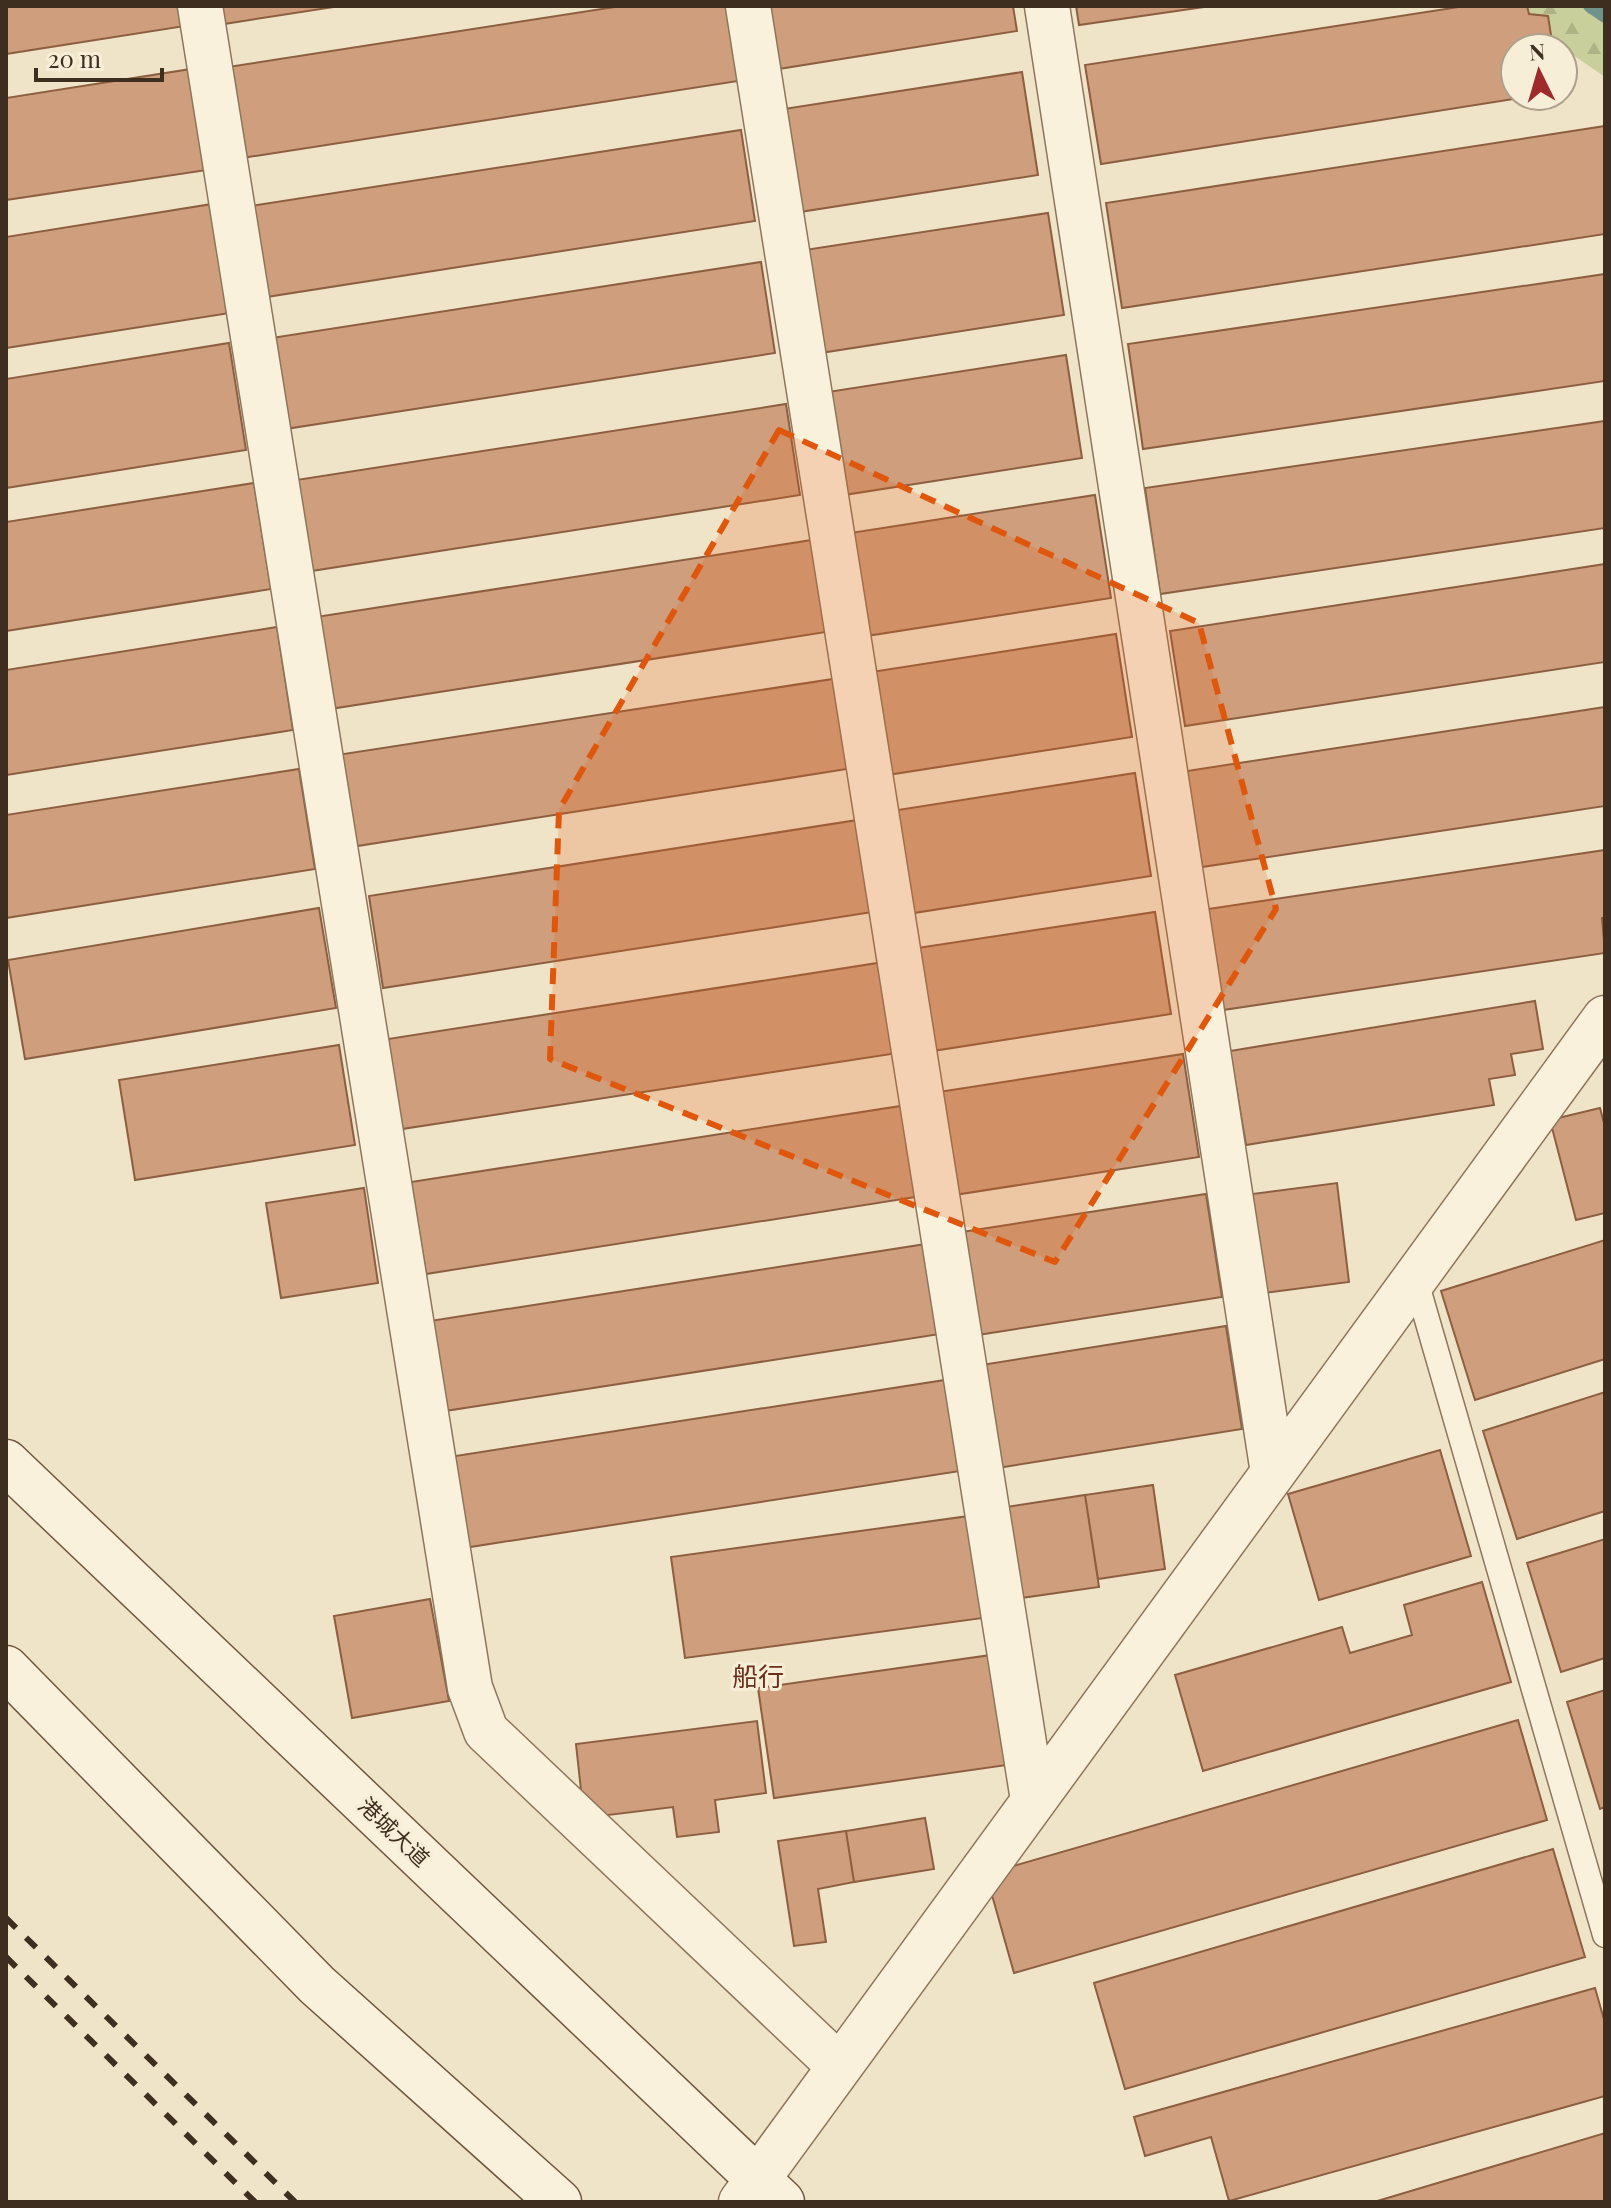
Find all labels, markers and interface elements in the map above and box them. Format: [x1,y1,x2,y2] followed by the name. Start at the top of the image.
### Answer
[36,32,162,82] scale bar
[1499,32,1579,112] north arrow
[1528,35,1547,67] text: N
[48,42,101,74] text: 20 m
[732,1658,784,1693] district label: 船行
[353,1790,437,1873] street label: 港城大道

